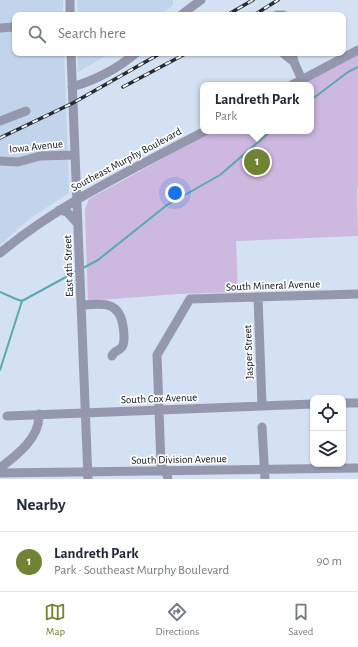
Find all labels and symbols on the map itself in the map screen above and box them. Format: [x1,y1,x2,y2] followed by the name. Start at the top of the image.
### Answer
[69,126,183,193] street label: Southeast Murphy Boulevard
[9,138,64,155] street label: Iowa Avenue
[244,147,270,177] pin: 1
[165,183,185,203] your location
[62,234,75,297] street label: East 4th Street
[226,278,320,293] street label: South Mineral Avenue
[242,324,255,379] street label: Jasper Street
[121,392,197,405] street label: South Cox Avenue
[131,453,227,466] street label: South Division Avenue

